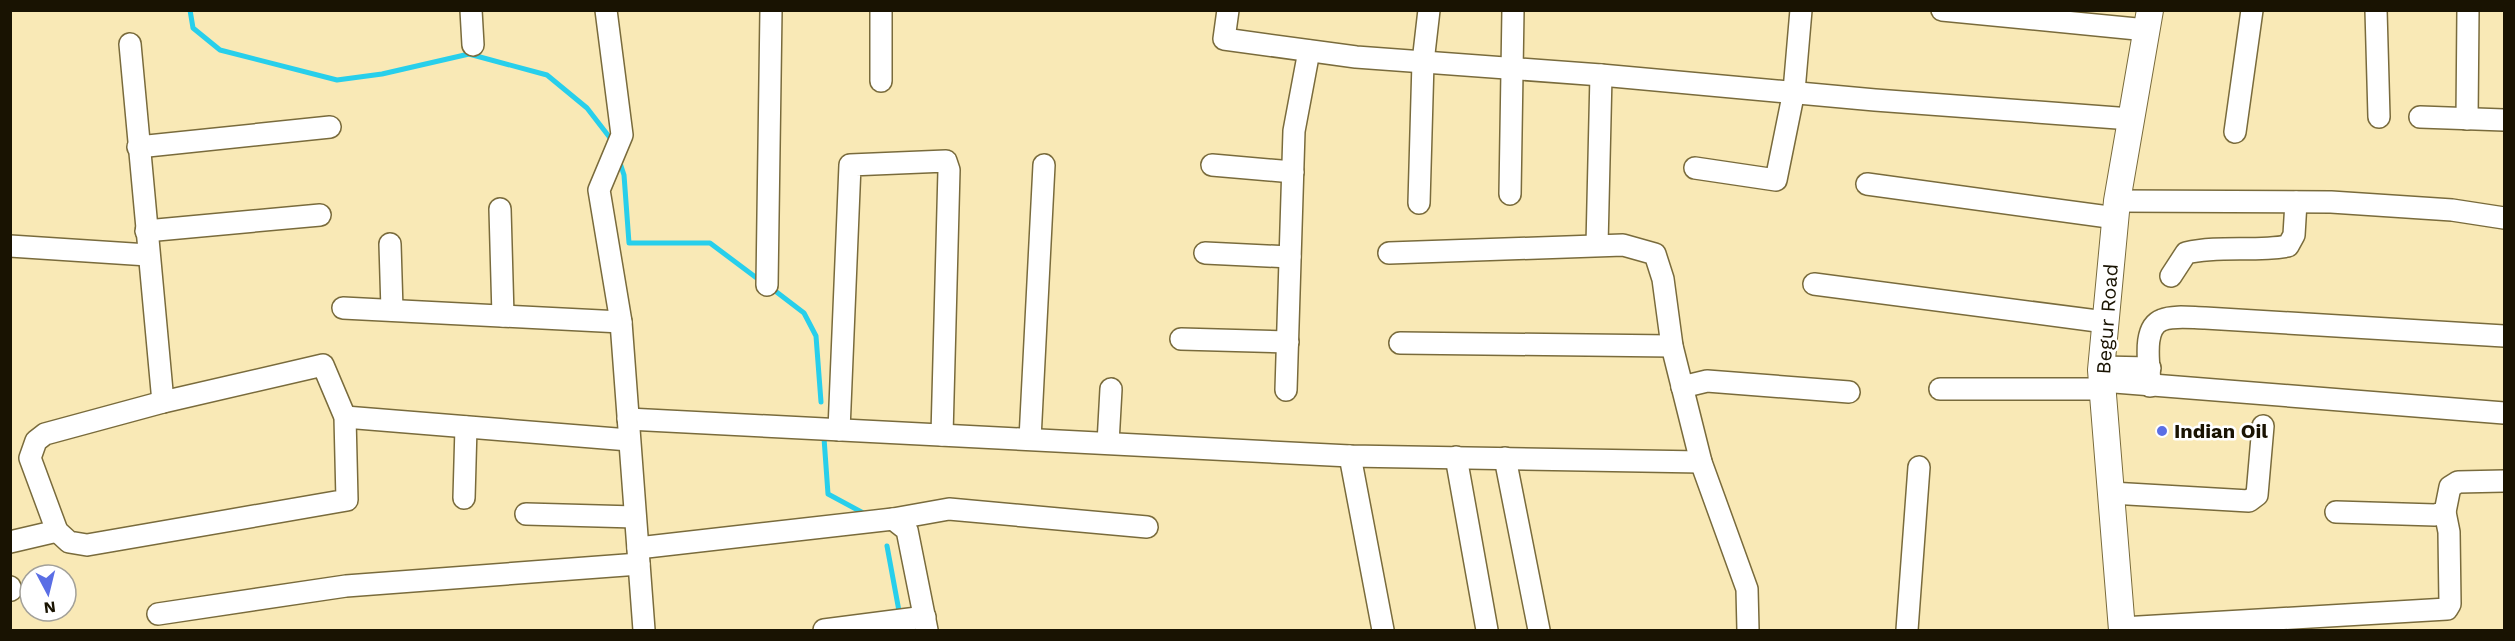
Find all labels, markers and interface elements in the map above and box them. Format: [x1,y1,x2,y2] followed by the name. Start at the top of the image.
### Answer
[2091,263,2123,375] street label: Begur Road
[2174,419,2268,443] place label: Indian Oil
[2155,424,2169,438] marker: Indian Oil
[18,563,78,623] north arrow
[43,597,57,618] text: N

